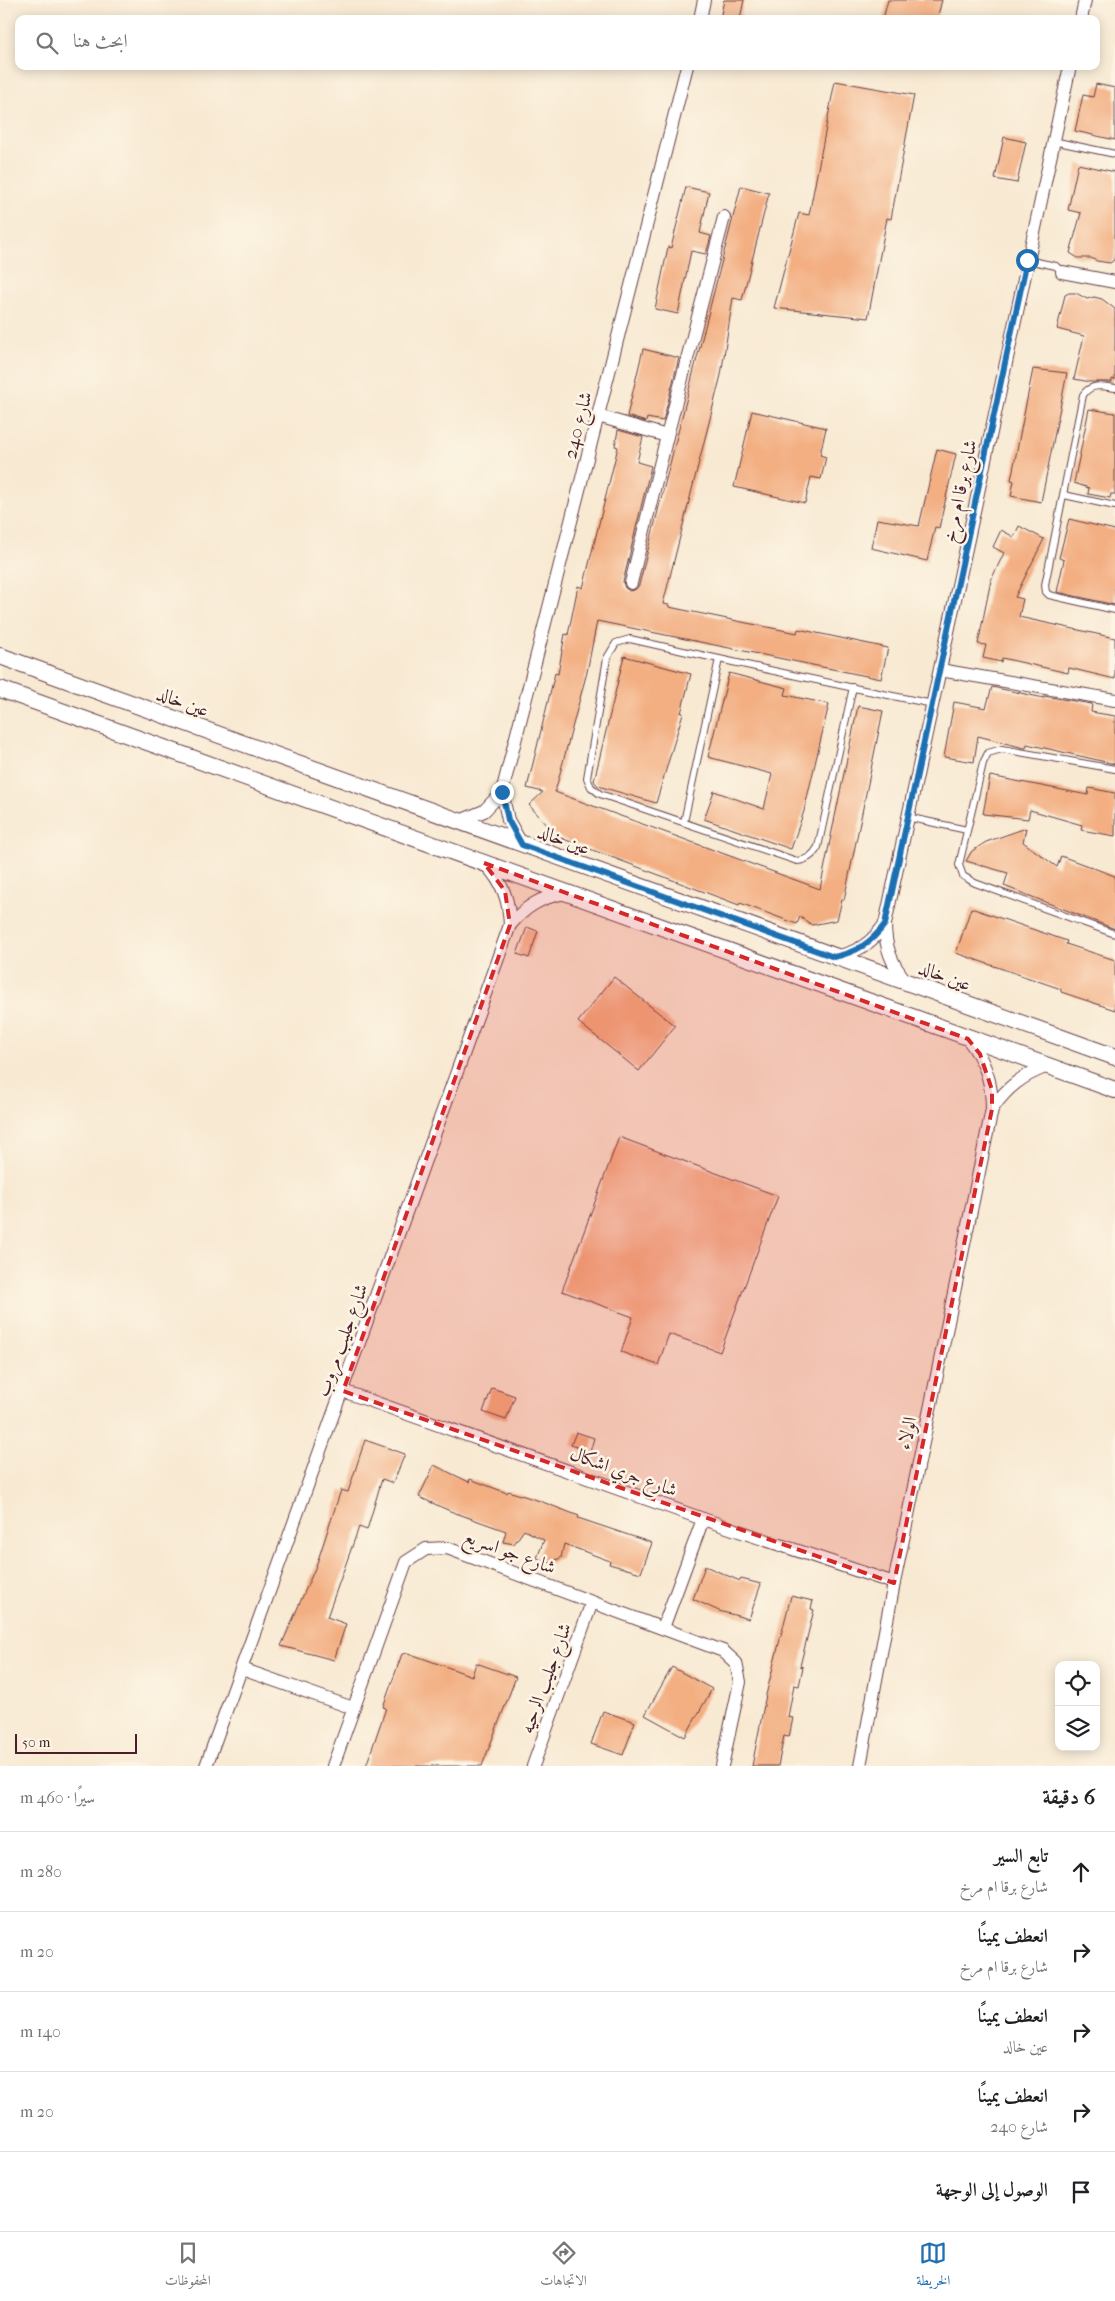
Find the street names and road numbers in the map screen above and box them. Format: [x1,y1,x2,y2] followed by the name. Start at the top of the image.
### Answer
[559,389,601,462] street label: شارع 240
[938,438,988,546] street label: شارع برقا ام مرخ
[154,682,212,721] street label: عين خالد
[535,820,593,859] street label: عين خالد
[916,956,974,995] street label: عين خالد
[311,1281,376,1401] street label: شارع جليب مروب
[893,1415,922,1452] street label: الولاء
[566,1442,680,1505] street label: شارع جري اشكال
[458,1525,559,1584] street label: شارع جو اسريع
[516,1620,580,1738] street label: شارع جليب الرحيه

